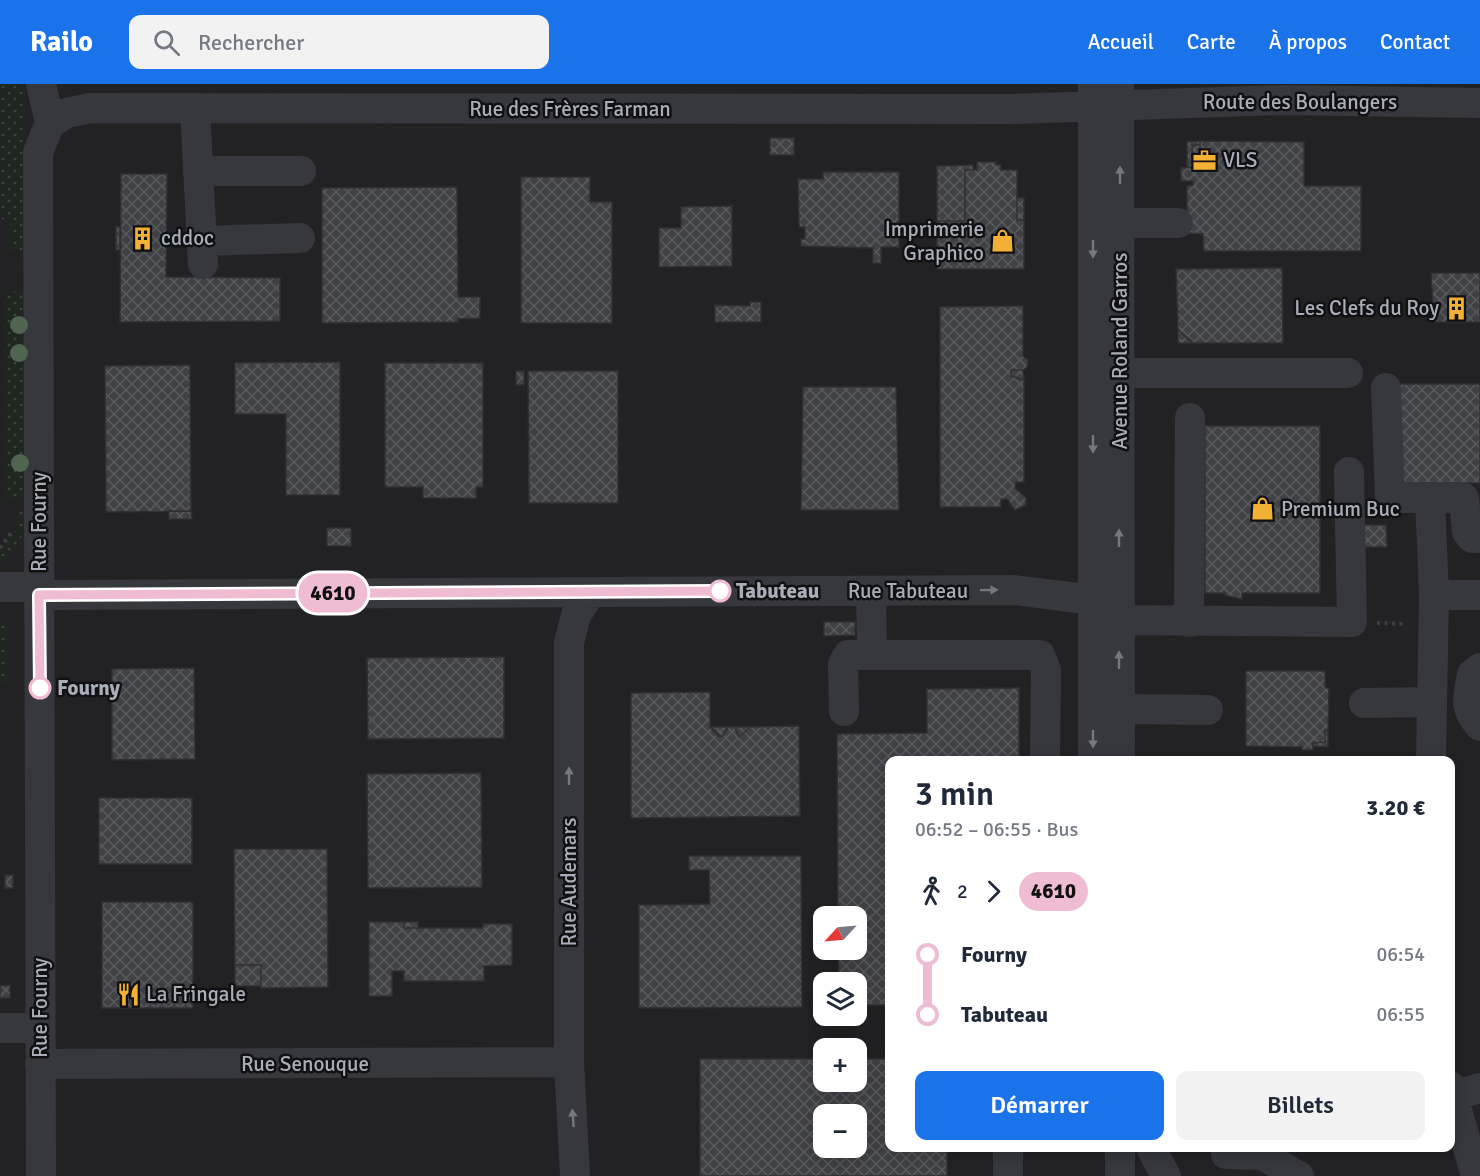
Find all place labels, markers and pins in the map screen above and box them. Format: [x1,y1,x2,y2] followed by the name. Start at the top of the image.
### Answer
[1192,147,1218,173] office icon: VLS
[1223,147,1257,173] place label: VLS
[885,216,984,266] place label: Imprimerie Graphico
[130,225,156,251] building icon: cddoc
[161,225,214,251] place label: cddoc
[989,228,1015,254] shop icon: Imprimerie Graphico
[1294,295,1439,321] place label: Les Clefs du Roy
[1444,295,1470,321] building icon: Les Clefs du Roy
[1250,496,1276,522] shop icon: Premium Buc
[1281,496,1400,522] place label: Premium Buc
[736,578,819,604] place label: Tabuteau
[709,580,731,602] marker: Tabuteau
[57,675,121,701] place label: Fourny
[29,677,51,699] marker: Fourny
[115,981,141,1007] restaurant icon: La Fringale
[146,981,246,1007] place label: La Fringale

